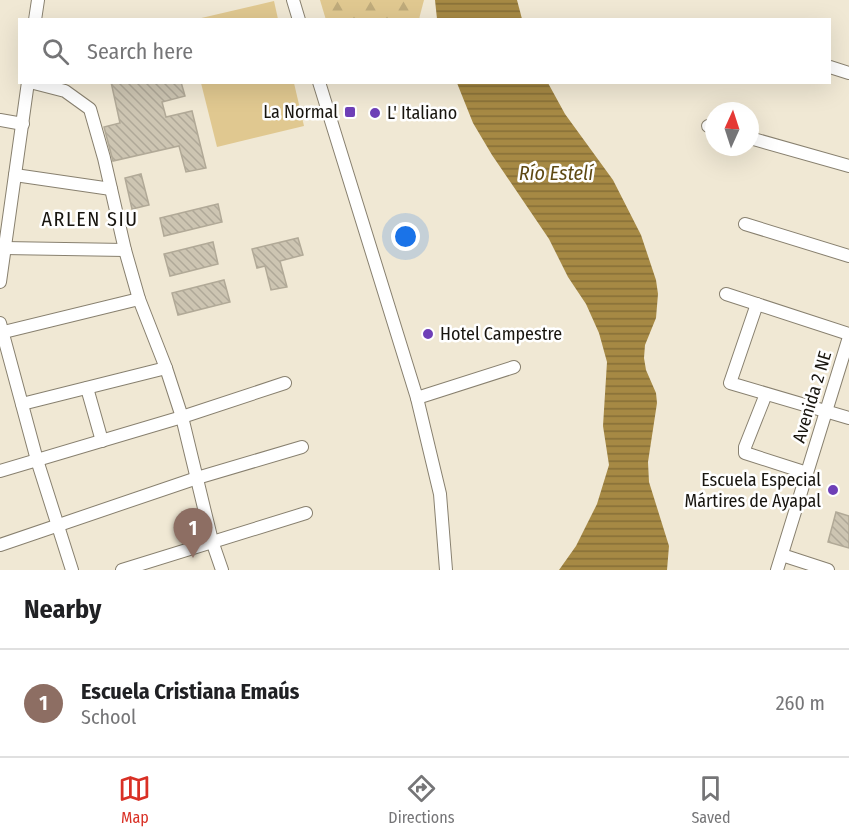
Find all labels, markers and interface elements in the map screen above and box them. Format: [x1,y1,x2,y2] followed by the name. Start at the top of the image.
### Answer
[18,18,831,84] search box
[39,35,72,68] icon: search
[87,38,193,65] text: Search here
[263,101,338,123] place label: La Normal
[387,102,457,124] place label: L' Italiano
[705,102,759,156] north arrow
[343,105,357,119] marker: La Normal
[368,106,382,120] marker: L' Italiano
[519,161,594,185] water label: Río Estelí
[42,207,138,231] district label: ARLEN SIU
[391,222,420,251] your location
[440,323,562,345] place label: Hotel Campestre
[421,327,435,341] marker: Hotel Campestre
[788,349,836,445] street label: Avenida 2 NE
[684,469,821,512] place label: Escuela Especial Mártires de Ayapal
[826,483,840,497] marker: Escuela Especial Mártires de Ayapal
[174,508,212,558] pin: 1
[24,594,101,625] text: Nearby
[81,678,299,705] text: Escuela Cristiana Emaús
[39,691,48,715] text: 1
[776,691,825,715] text: 260 m
[81,705,136,729] text: School
[118,772,151,827] tab: Map
[388,772,455,827] tab: Directions
[691,772,731,827] tab: Saved

